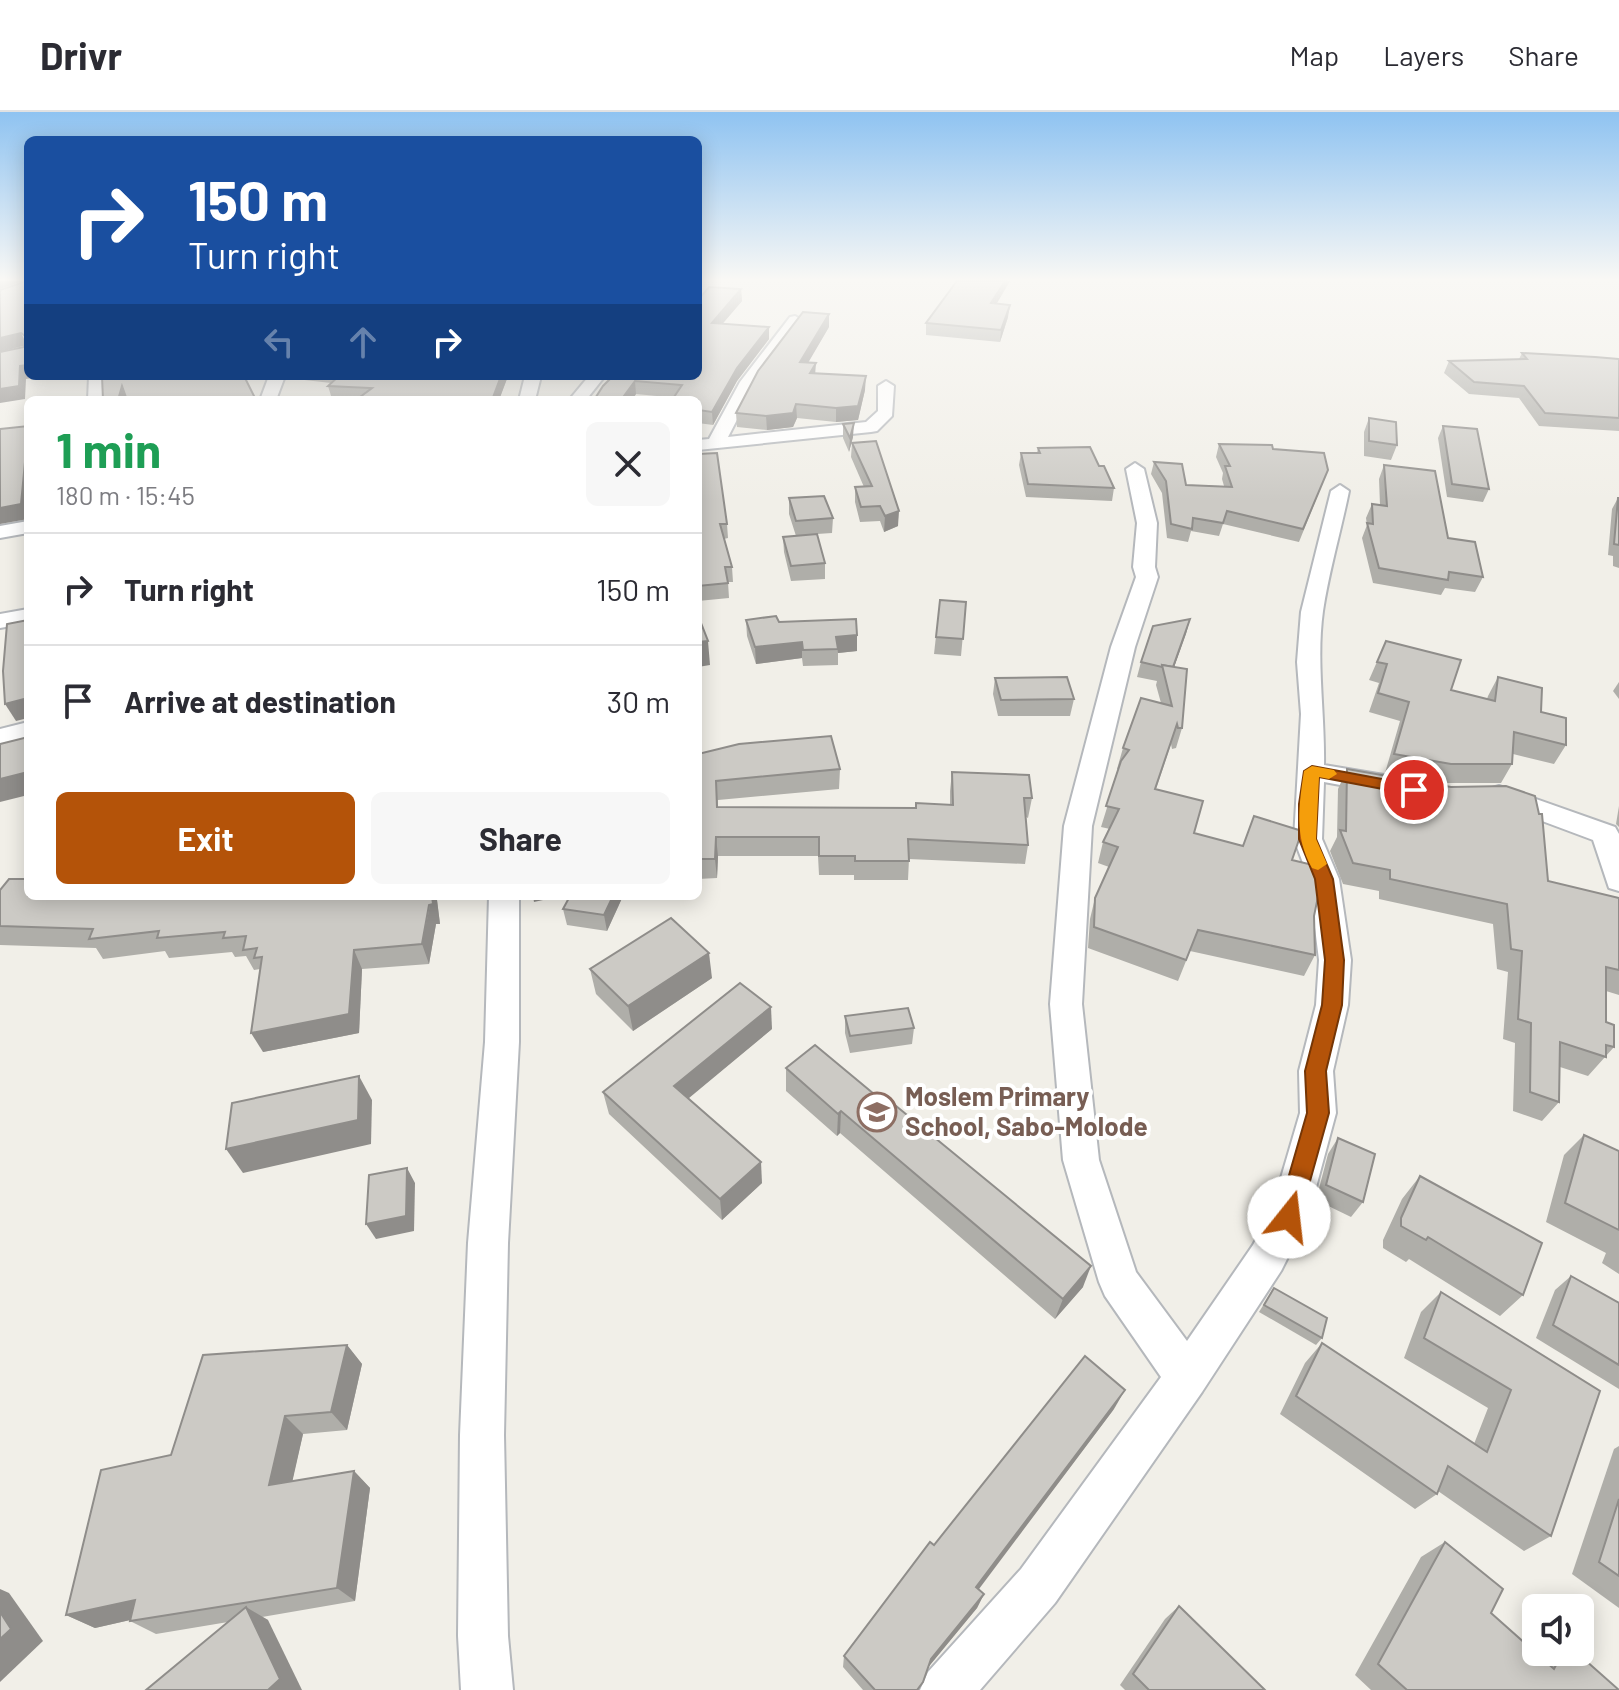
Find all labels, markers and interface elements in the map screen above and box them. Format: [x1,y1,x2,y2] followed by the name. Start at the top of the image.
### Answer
[40,32,122,78] text: Drivr
[1289,38,1339,72] text: Map
[1383,38,1464,72] text: Layers
[1508,38,1579,72] text: Share
[188,165,328,232] text: 150 m
[56,168,160,272] icon: right
[188,233,340,276] text: Turn right
[257,320,301,364] icon: left
[341,320,385,364] icon: ahead
[425,320,469,364] icon: right
[56,420,161,478] text: 1 min
[586,422,670,506] button: close
[56,479,195,510] text: 180 m · 15:45
[56,567,100,611] icon: right
[124,571,254,607] text: Turn right
[596,571,670,607] text: 150 m
[56,679,100,723] icon: arrive
[124,683,396,719] text: Arrive at destination
[607,683,670,719] text: 30 m
[1380,756,1448,824] pin
[1392,768,1436,812] icon: arrive
[56,792,355,884] button: Exit
[371,792,670,884] button: Share
[905,1080,1148,1141] place label: Moslem Primary School, Sabo-Molode
[856,1091,898,1133] school or university icon: Moslem Primary School, Sabo-Molode
[1247,1175,1331,1259] position arrow
[1522,1594,1594,1666] map controls
[1522,1594,1594,1666] button: sound

